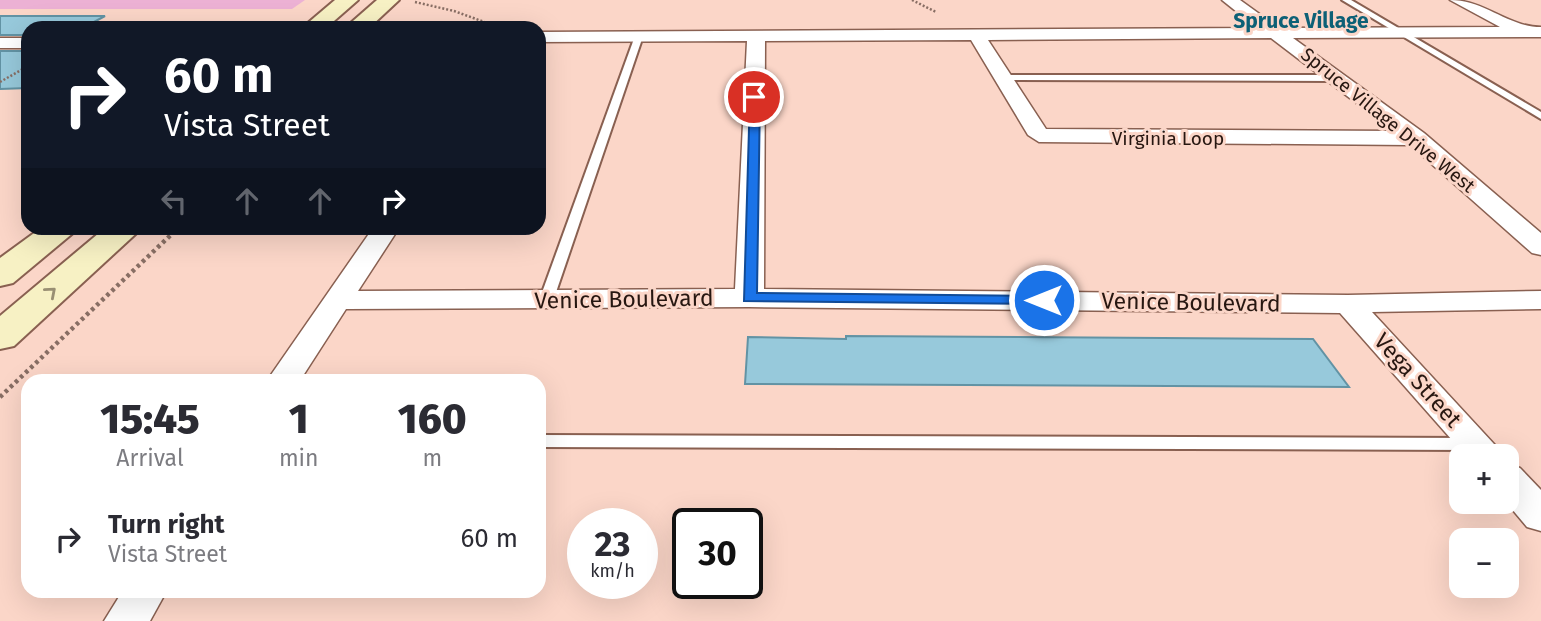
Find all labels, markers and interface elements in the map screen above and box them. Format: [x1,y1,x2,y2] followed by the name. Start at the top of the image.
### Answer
[1233,8,1369,34] district label: Spruce Village
[1296,43,1480,197] street label: Spruce Village Drive West
[164,46,273,105] text: 60 m
[49,49,140,140] icon: right
[724,67,784,127] pin
[735,78,773,116] icon: arrive
[164,106,330,144] text: Vista Street
[1112,127,1224,150] street label: Virginia Loop
[155,182,193,220] icon: left
[228,182,266,220] icon: ahead
[301,182,339,220] icon: ahead
[374,182,412,220] icon: right
[1007,263,1081,337] position arrow
[534,283,714,315] street label: Venice Boulevard
[1101,286,1281,318] street label: Venice Boulevard
[43,288,56,300] one-way arrow
[1368,327,1468,433] street label: Vega Street
[100,394,200,444] text: 15:45
[289,394,309,444] text: 1
[398,394,467,444] text: 160
[116,444,184,472] text: Arrival
[279,444,319,472] text: min
[422,444,442,472] text: m
[1449,444,1519,598] map controls
[1449,444,1519,514] button: +
[672,508,763,599] speed limit sign: 30
[108,509,225,540] text: Turn right
[49,520,87,558] icon: right
[460,523,518,554] text: 60 m
[594,523,631,565] text: 23
[1449,528,1519,598] button: −
[108,540,227,568] text: Vista Street
[590,560,635,582] text: km/h

